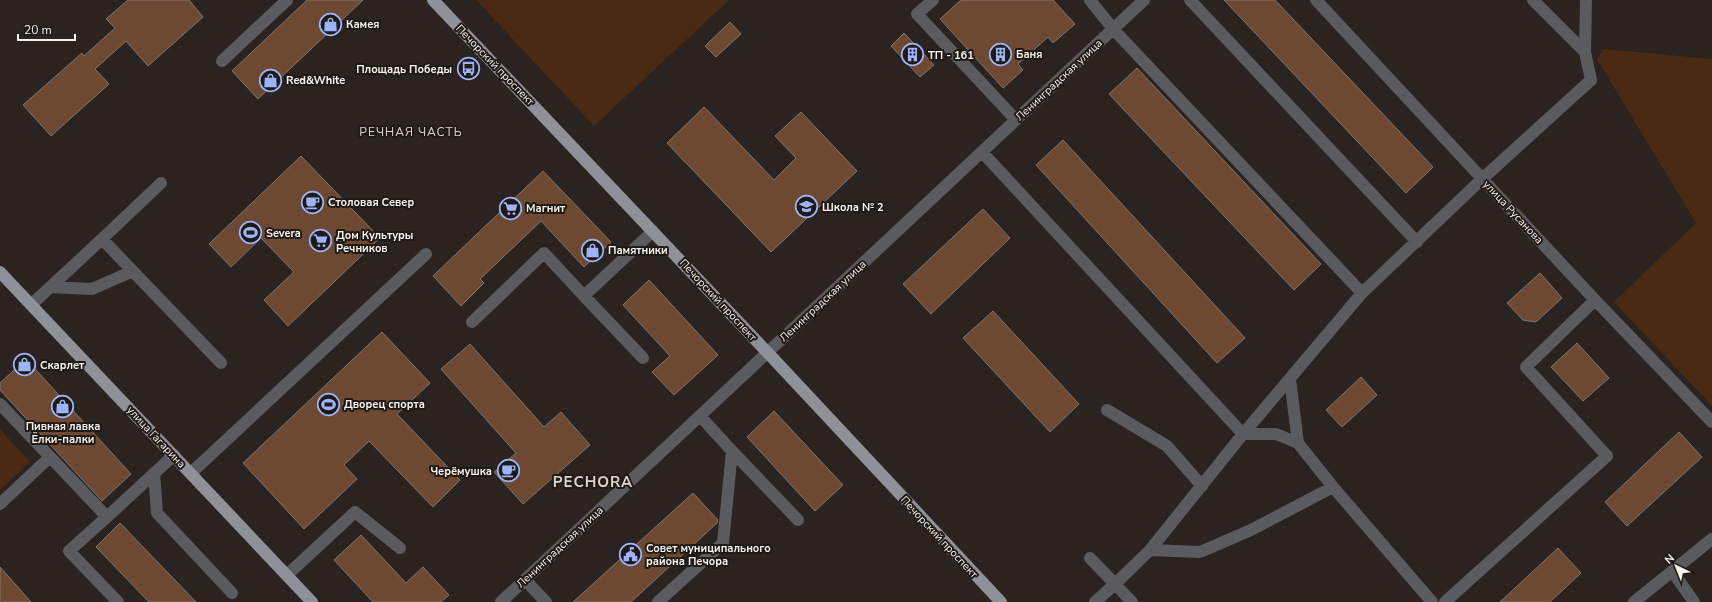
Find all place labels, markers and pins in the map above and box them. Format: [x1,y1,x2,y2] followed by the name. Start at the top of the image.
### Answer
[317,11,343,37] shop icon: Камея
[346,17,379,32] place label: Камея
[988,41,1014,67] building icon: Баня
[899,42,925,68] building icon: ТП - 161
[1016,47,1042,62] place label: Баня
[928,48,974,63] place label: ТП - 161
[455,56,481,82] bus stop icon: Площадь Победы
[356,62,452,77] place label: Площадь Победы
[258,67,284,93] shop icon: Red&White
[286,73,345,88] place label: Red&White
[300,189,326,215] cafe icon: Столовая Север
[794,194,820,220] school or university icon: Школа № 2
[328,195,414,210] place label: Столовая Север
[498,195,524,221] supermarket icon: Магнит
[822,200,884,215] place label: Школа № 2
[526,201,566,216] place label: Магнит
[237,220,263,246] sports icon: Severa
[266,226,301,241] place label: Severa
[308,228,334,254] supermarket icon: Дом Культуры Речников
[336,228,413,256] place label: Дом Культуры Речников
[579,237,605,263] shop icon: Памятники
[608,243,668,258] place label: Памятники
[11,352,37,378] shop icon: Скарлет
[40,358,85,373] place label: Скарлет
[315,391,341,417] sports icon: Дворец спорта
[50,393,76,419] shop icon: Пивная лавка Ёлки-палки
[344,397,425,412] place label: Дворец спорта
[26,419,100,447] place label: Пивная лавка Ёлки-палки
[495,458,521,484] cafe icon: Черёмушка
[430,464,492,479] place label: Черёмушка
[618,541,644,567] public building icon: Совет муниципального района Печора
[646,541,771,569] place label: Совет муниципального района Печора

